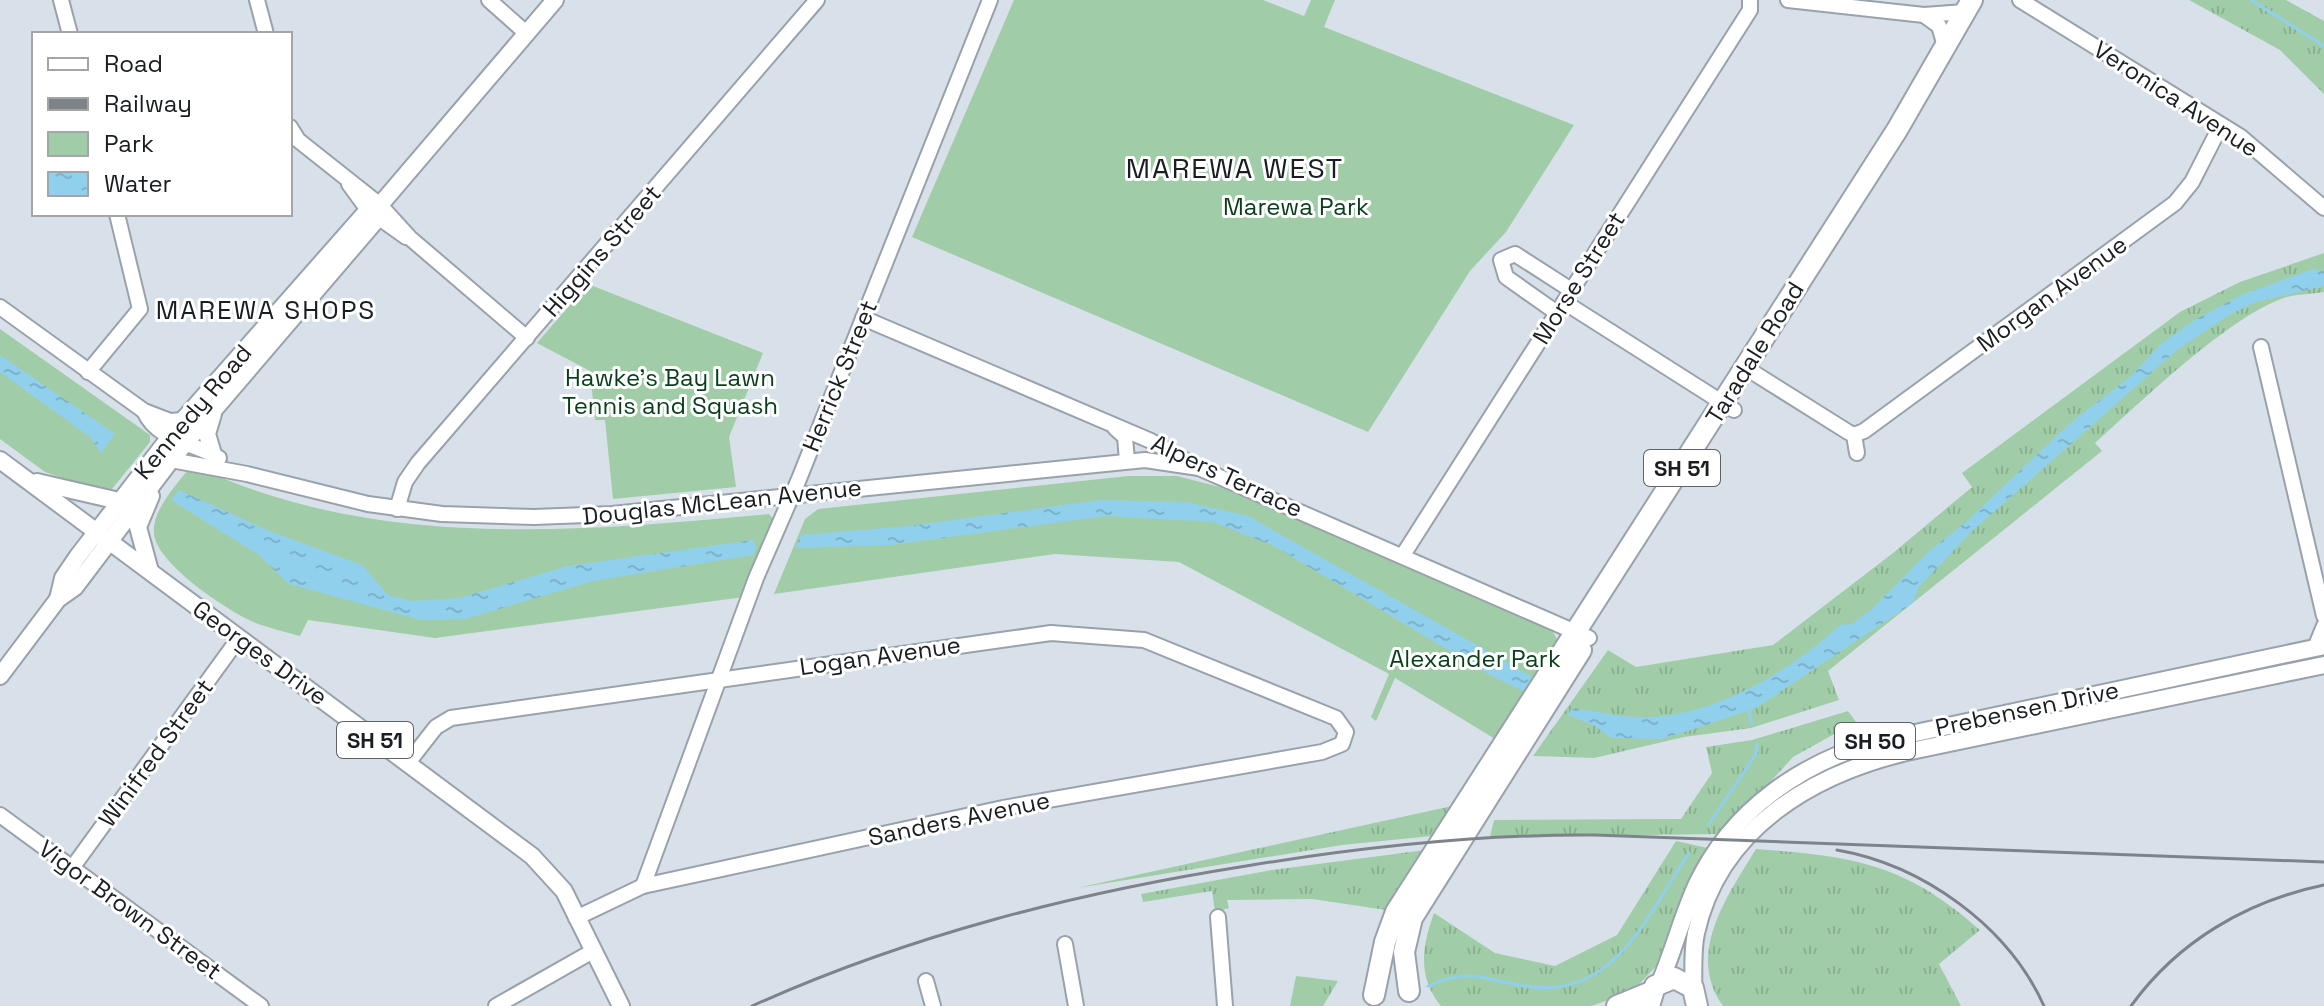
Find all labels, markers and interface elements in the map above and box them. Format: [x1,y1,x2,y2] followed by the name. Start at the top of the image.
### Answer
[32,32,292,216] legend
[2088,34,2265,164] street label: Veronica Avenue
[104,48,163,79] text: Road
[104,88,192,119] text: Railway
[104,128,154,159] text: Park
[1126,150,1344,186] district label: MAREWA WEST
[104,168,172,199] text: Water
[536,178,668,323] street label: Higgins Street
[1223,191,1369,222] park label: Marewa Park
[1525,206,1632,350] street label: Morse Street
[1970,229,2133,359] street label: Morgan Avenue
[1698,276,1811,430] street label: Taradale Road
[156,293,376,327] district label: MAREWA SHOPS
[795,296,884,456] street label: Herrick Street
[127,338,258,486] street label: Kennedy Road
[562,362,778,421] park label: Hawke's Bay Lawn Tennis and Squash
[1147,427,1308,524] street label: Alpers Terrace
[1644,450,1720,486] road number: SH 51
[581,471,863,532] street label: Douglas McLean Avenue
[187,593,334,712] street label: Georges Drive
[797,629,962,682] street label: Logan Avenue
[1389,643,1561,674] park label: Alexander Park
[91,672,220,833] street label: Winifred Street
[1932,674,2122,743] street label: Prebensen Drive
[337,722,413,758] road number: SH 51
[1835,723,1915,759] road number: SH 50
[865,784,1053,853] street label: Sanders Avenue
[33,833,228,986] street label: Vigor Brown Street

